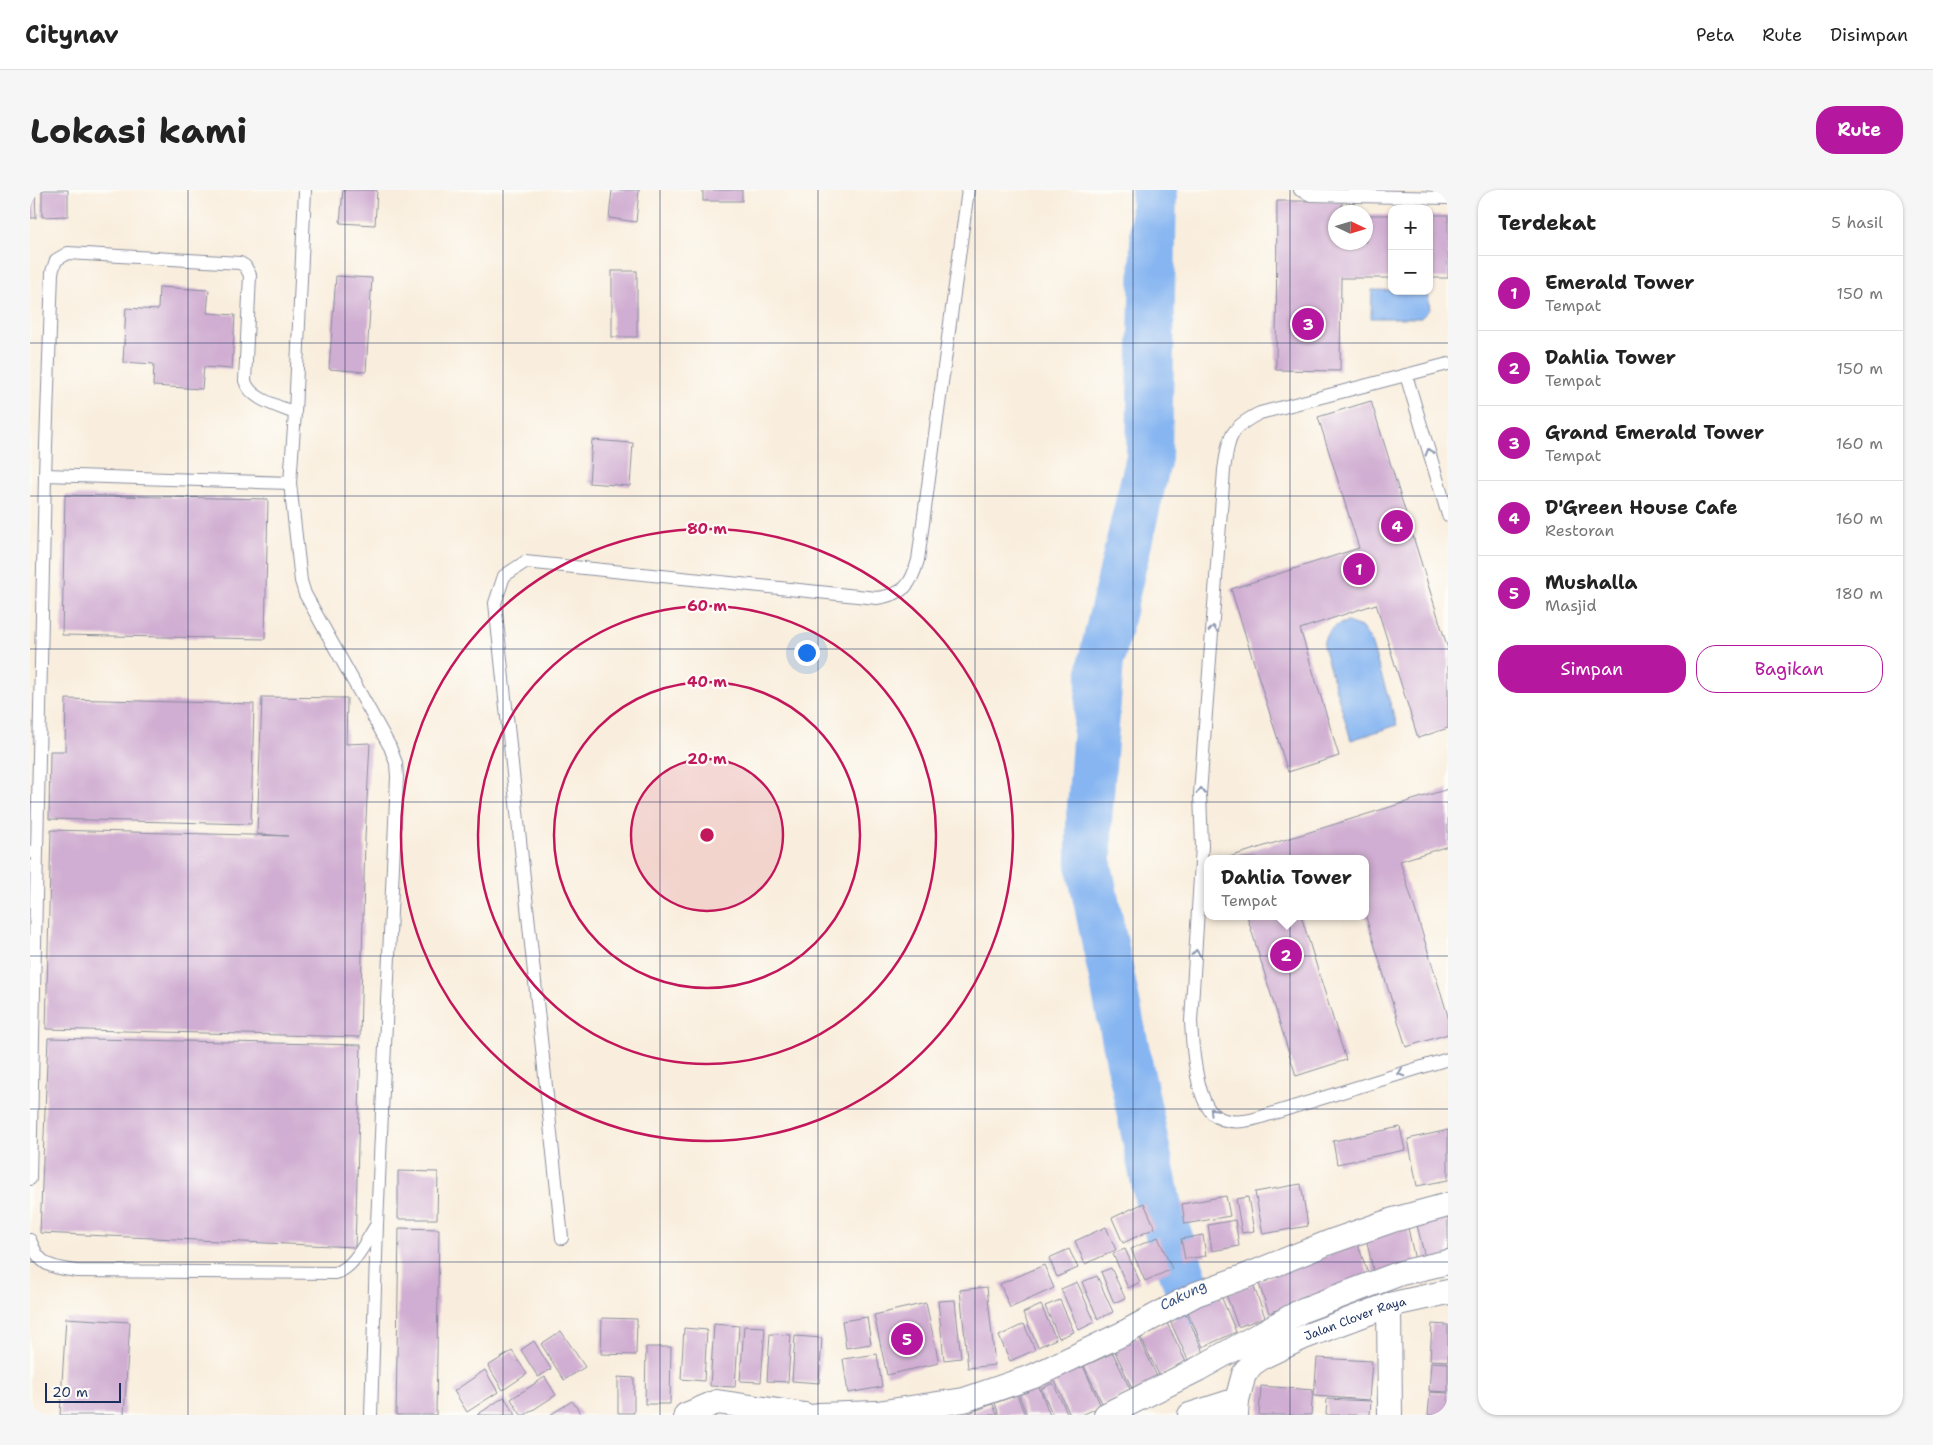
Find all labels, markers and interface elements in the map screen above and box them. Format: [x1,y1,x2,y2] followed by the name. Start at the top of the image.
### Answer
[25,19,119,51] text: Citynav
[1696,23,1734,47] text: Peta
[1762,23,1802,47] text: Rute
[1830,23,1908,47] text: Disimpan
[1816,106,1903,154] button: Rute
[30,107,247,154] text: Lokasi kami
[1328,205,1373,250] north arrow
[1388,205,1433,295] map controls
[1388,205,1433,250] button: +
[1498,209,1596,237] text: Terdekat
[1831,212,1883,233] text: 5 hasil
[1388,250,1433,295] button: −
[1545,270,1695,295] text: Emerald Tower
[1510,283,1518,304] text: 1
[1836,283,1883,304] text: 150 m
[1545,295,1601,316] text: Tempat
[1292,305,1324,343] pin: 3
[1545,345,1676,370] text: Dahlia Tower
[1508,358,1520,379] text: 2
[1836,358,1883,379] text: 150 m
[1545,370,1601,391] text: Tempat
[1545,420,1764,445] text: Grand Emerald Tower
[1508,433,1520,454] text: 3
[1836,433,1883,454] text: 160 m
[1545,445,1601,466] text: Tempat
[1425,448,1435,456] one-way arrow
[1545,495,1738,520] text: D'Green House Cafe
[1381,507,1413,545] pin: 4
[1508,508,1520,529] text: 4
[1836,508,1883,529] text: 160 m
[687,519,727,539] text: 80 m
[1545,520,1614,541] text: Restoran
[1343,550,1375,588] pin: 1
[1545,570,1638,595] text: Mushalla
[1509,583,1519,604] text: 5
[1835,583,1883,604] text: 180 m
[1545,595,1597,616] text: Masjid
[687,596,727,616] text: 60 m
[1207,624,1218,632] one-way arrow
[794,640,820,666] your location
[1498,645,1686,693] button: Simpan
[1696,645,1883,693] button: Bagikan
[687,672,727,692] text: 40 m
[687,749,727,769] text: 20 m
[1195,787,1206,795] one-way arrow
[698,826,716,844] centre of rings
[1204,855,1369,920] popup
[1221,865,1352,890] text: Dahlia Tower
[1221,890,1277,911] text: Tempat
[1270,936,1302,974] pin: 2
[1190,949,1201,957] one-way arrow
[1398,1067,1406,1077] one-way arrow
[1210,1107,1219,1116] one-way arrow
[1157,1276,1209,1314] water label: Cakung
[1302,1293,1408,1344] street label: Jalan Clover Raya
[891,1320,923,1358] pin: 5
[45,1380,121,1403] scale bar
[52,1383,88,1401] text: 20 m

